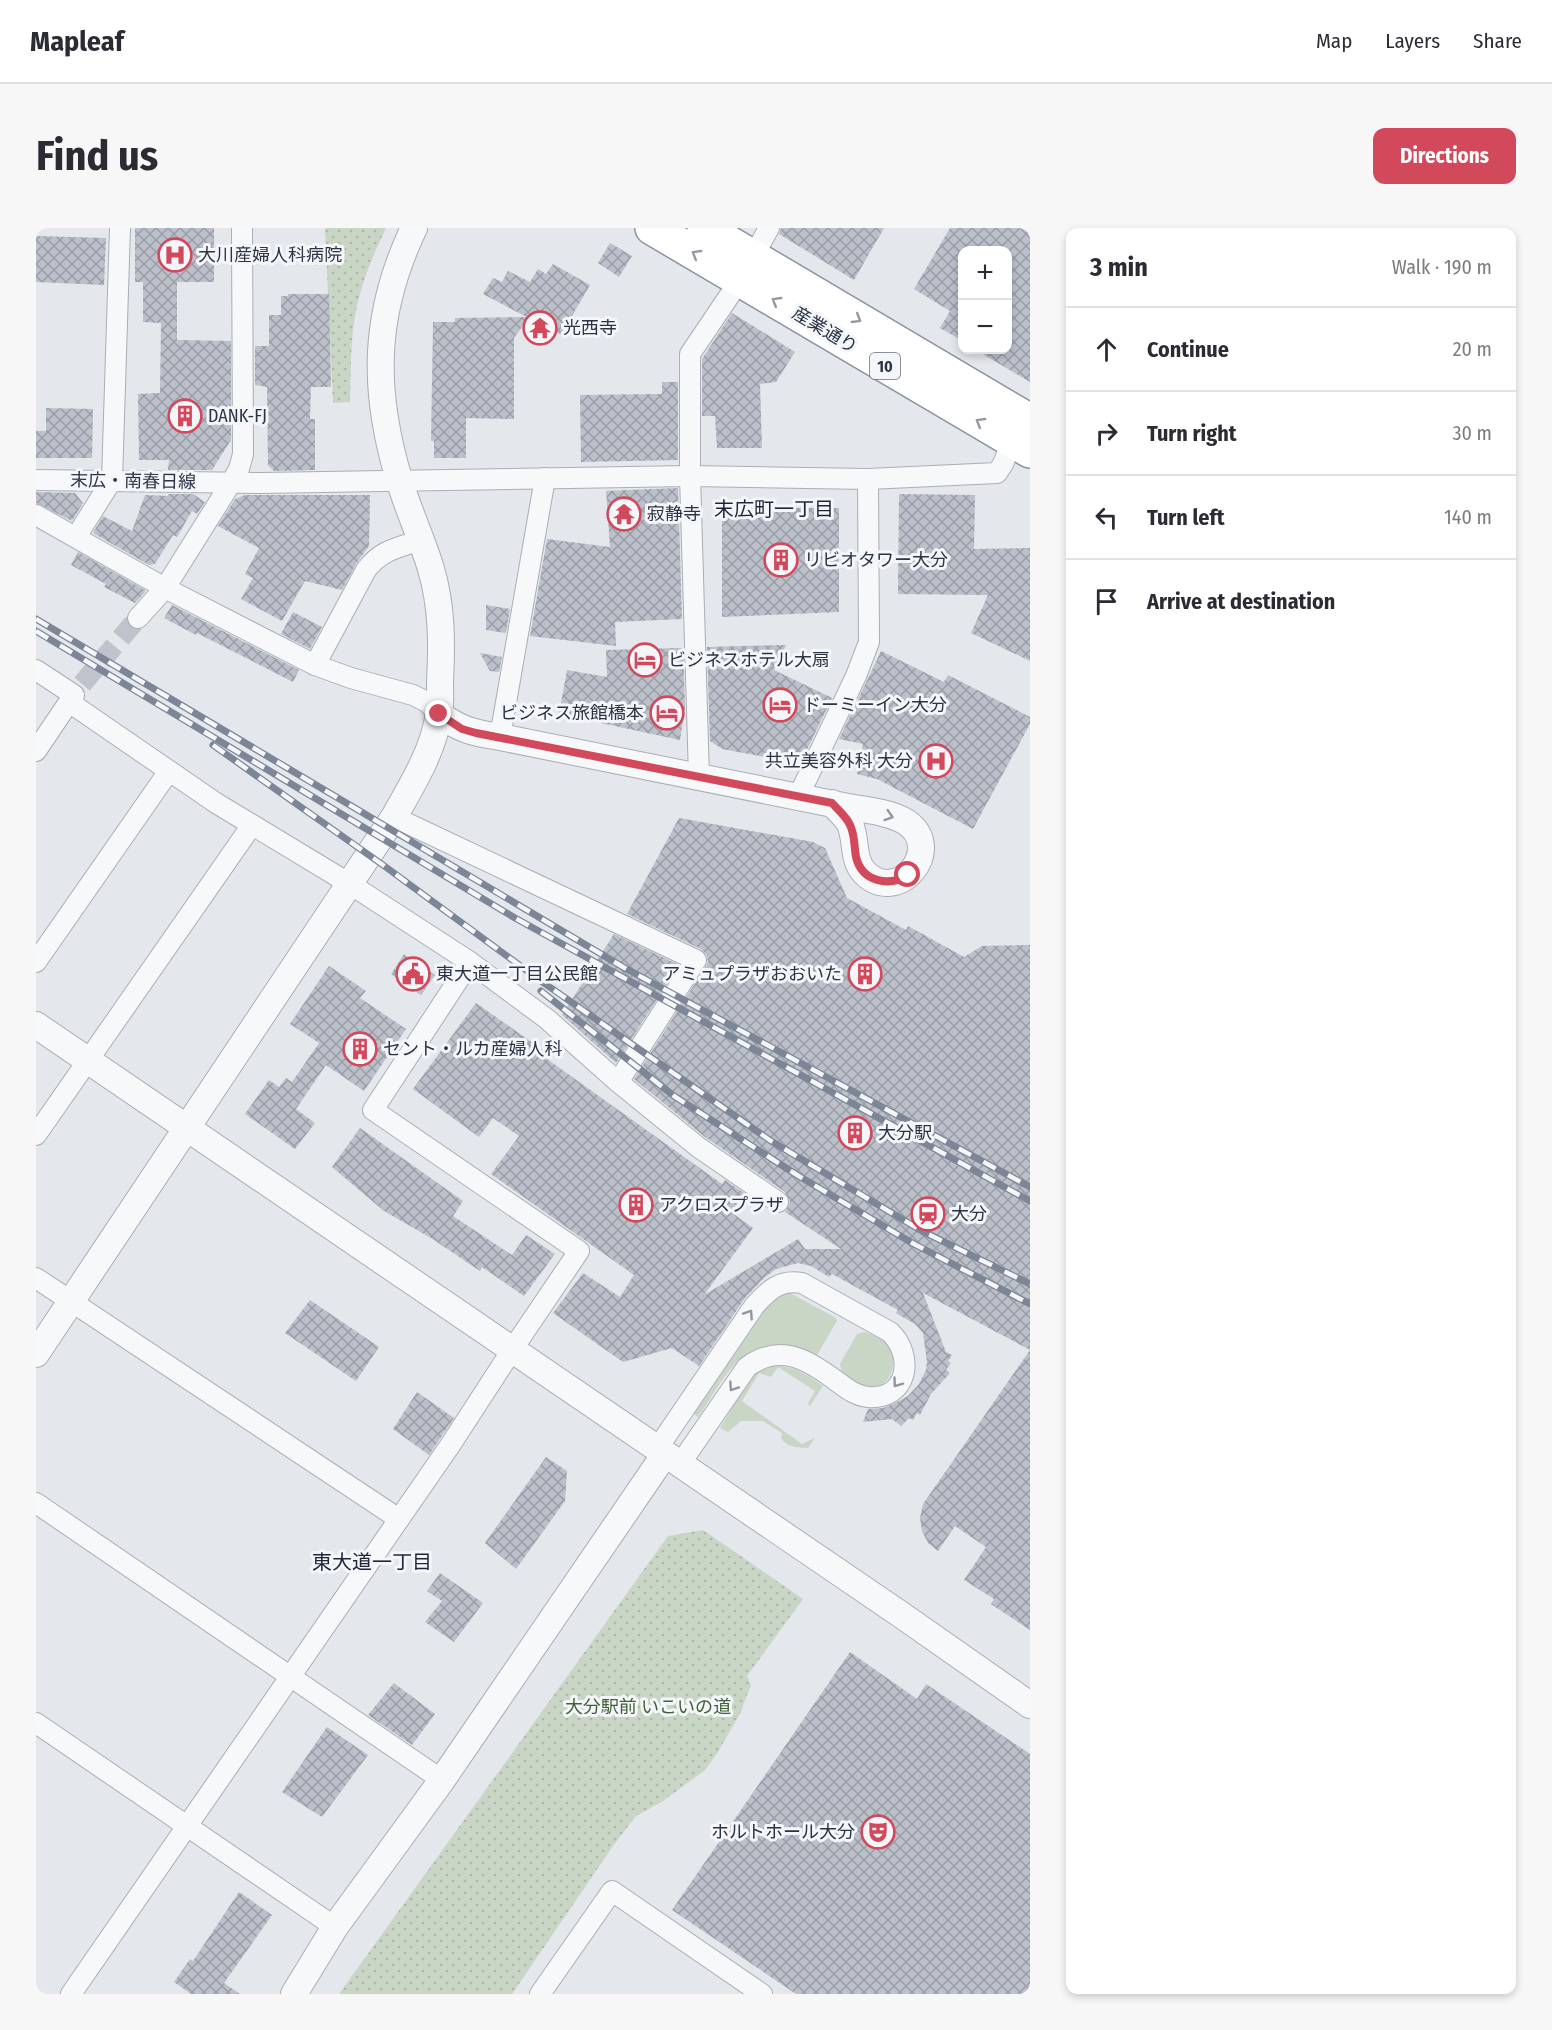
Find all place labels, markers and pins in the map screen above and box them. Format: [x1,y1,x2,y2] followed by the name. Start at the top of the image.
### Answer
[157,237,193,273] hospital icon: 大川産婦人科病院
[198,244,342,266] place label: 大川産婦人科病院
[522,310,558,346] temple icon: 光西寺
[563,317,617,339] place label: 光西寺
[167,398,203,434] building icon: DANK-FJ
[208,405,267,427] place label: DANK-FJ
[606,496,642,532] temple icon: 寂静寺
[647,503,701,525] place label: 寂静寺
[763,542,799,578] building icon: リビオタワー大分
[804,549,948,571] place label: リビオタワー大分
[627,642,663,678] hotel icon: ビジネスホテル大扇
[668,649,830,671] place label: ビジネスホテル大扇
[762,687,798,723] hotel icon: ドーミーイン大分
[803,694,947,716] place label: ドーミーイン大分
[649,695,685,731] hotel icon: ビジネス旅館橋本
[500,702,644,724] place label: ビジネス旅館橋本
[918,743,954,779] hospital icon: 共立美容外科 大分
[765,750,913,772] place label: 共立美容外科 大分
[395,956,431,992] public building icon: 東大道一丁目公民館
[847,956,883,992] building icon: アミュプラザおおいた
[436,963,598,985] place label: 東大道一丁目公民館
[662,963,842,985] place label: アミュプラザおおいた
[342,1031,378,1067] building icon: セント・ルカ産婦人科
[383,1038,562,1060] place label: セント・ルカ産婦人科
[837,1115,873,1151] building icon: 大分駅
[878,1122,932,1144] place label: 大分駅
[618,1187,654,1223] building icon: アクロスプラザ
[659,1194,784,1216] place label: アクロスプラザ
[910,1196,946,1232] station icon: 大分
[951,1203,987,1225] place label: 大分
[860,1814,896,1850] theatre icon: ホルトホール大分
[711,1821,855,1843] place label: ホルトホール大分

